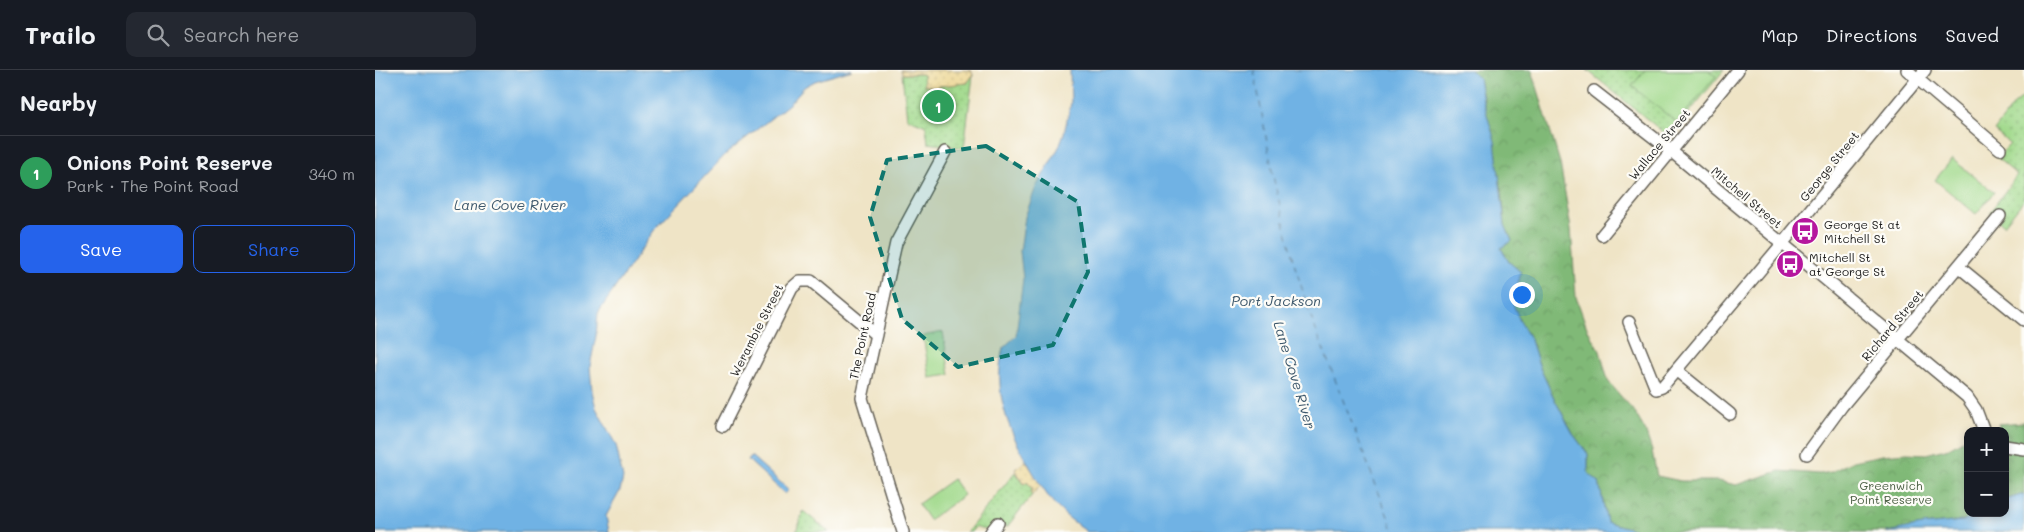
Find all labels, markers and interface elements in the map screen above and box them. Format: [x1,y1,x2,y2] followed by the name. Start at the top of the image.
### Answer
[126,12,476,57] search box
[25,19,96,50] text: Trailo
[144,21,172,49] icon: search
[184,22,299,47] text: Search here
[1761,23,1798,47] text: Map
[1826,23,1918,47] text: Directions
[1946,23,1999,47] text: Saved
[922,87,954,125] pin: 1
[20,89,97,116] text: Nearby
[1625,105,1693,183] street label: Wallace Street
[1796,128,1862,204] street label: George Street
[67,150,273,175] text: Onions Point Reserve
[32,163,40,184] text: 1
[308,163,355,184] text: 340 m
[1708,163,1786,231] street label: Mitchell Street
[67,175,239,196] text: Park · The Point Road
[454,195,566,214] water label: Lane Cove River
[1790,216,1820,246] bus stop icon: George St at Mitchell St
[1824,216,1900,246] place label: George St at Mitchell St
[20,225,183,273] button: Save
[193,225,355,273] button: Share
[1775,249,1805,279] bus stop icon: Mitchell St at George St
[1809,249,1885,279] place label: Mitchell St at George St
[726,281,786,379] street label: Werambie Street
[1509,282,1535,308] your location
[1857,286,1927,364] street label: Richard Street
[845,291,879,381] street label: The Point Road
[1231,291,1321,310] water label: Port Jackson
[1270,319,1320,431] water label: Lane Cove River
[1964,427,2009,517] map controls
[1964,427,2009,472] button: +
[1964,472,2009,517] button: −
[1850,477,1932,507] park label: Greenwich Point Reserve

